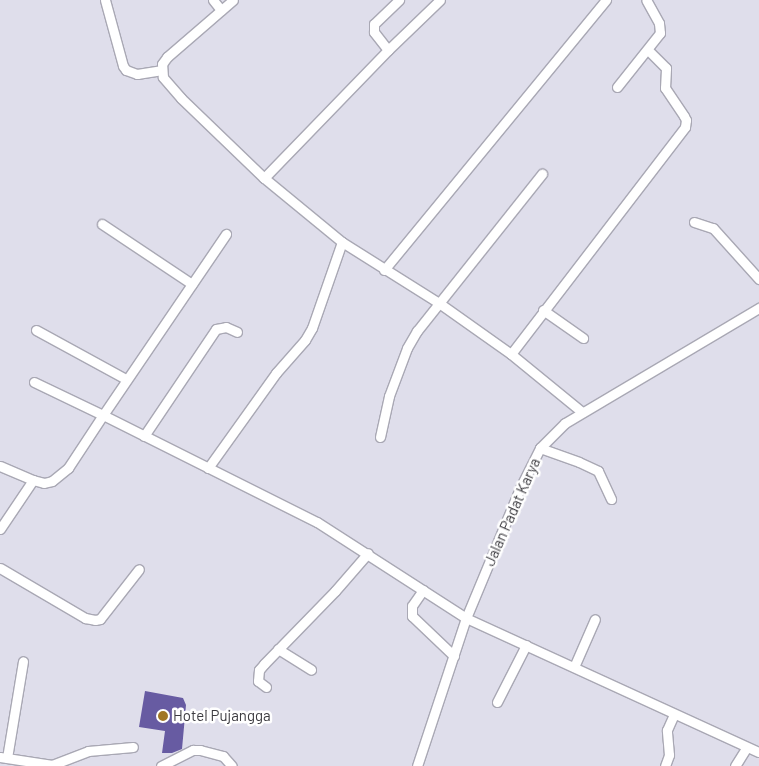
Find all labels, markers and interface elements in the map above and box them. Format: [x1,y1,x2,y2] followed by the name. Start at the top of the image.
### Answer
[480,455,544,569] street label: Jalan Padat Karya
[173,707,271,725] place label: Hotel Pujangga
[157,710,169,722] marker: Hotel Pujangga

